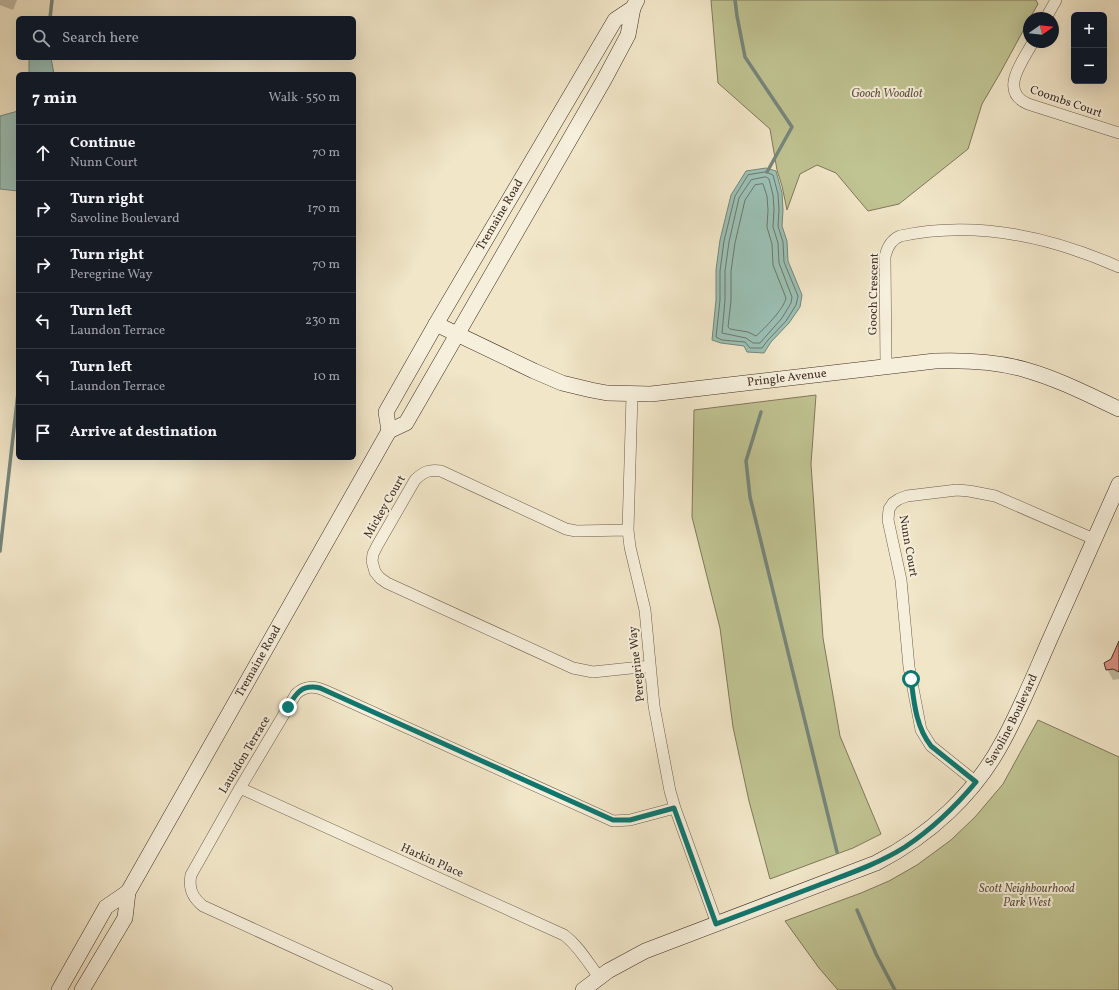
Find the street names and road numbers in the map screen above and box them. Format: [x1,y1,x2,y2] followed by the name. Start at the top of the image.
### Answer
[1028,82,1104,122] street label: Coombs Court
[473,176,527,253] street label: Tremaine Road
[865,253,883,335] street label: Gooch Crescent
[746,366,828,391] street label: Pringle Avenue
[360,472,410,542] street label: Mickey Court
[895,514,921,578] street label: Nunn Court
[232,623,285,700] street label: Tremaine Road
[625,625,649,703] street label: Peregrine Way
[982,672,1042,769] street label: Savoline Boulevard
[215,713,275,797] street label: Laundon Terrace
[398,840,466,882] street label: Harkin Place

